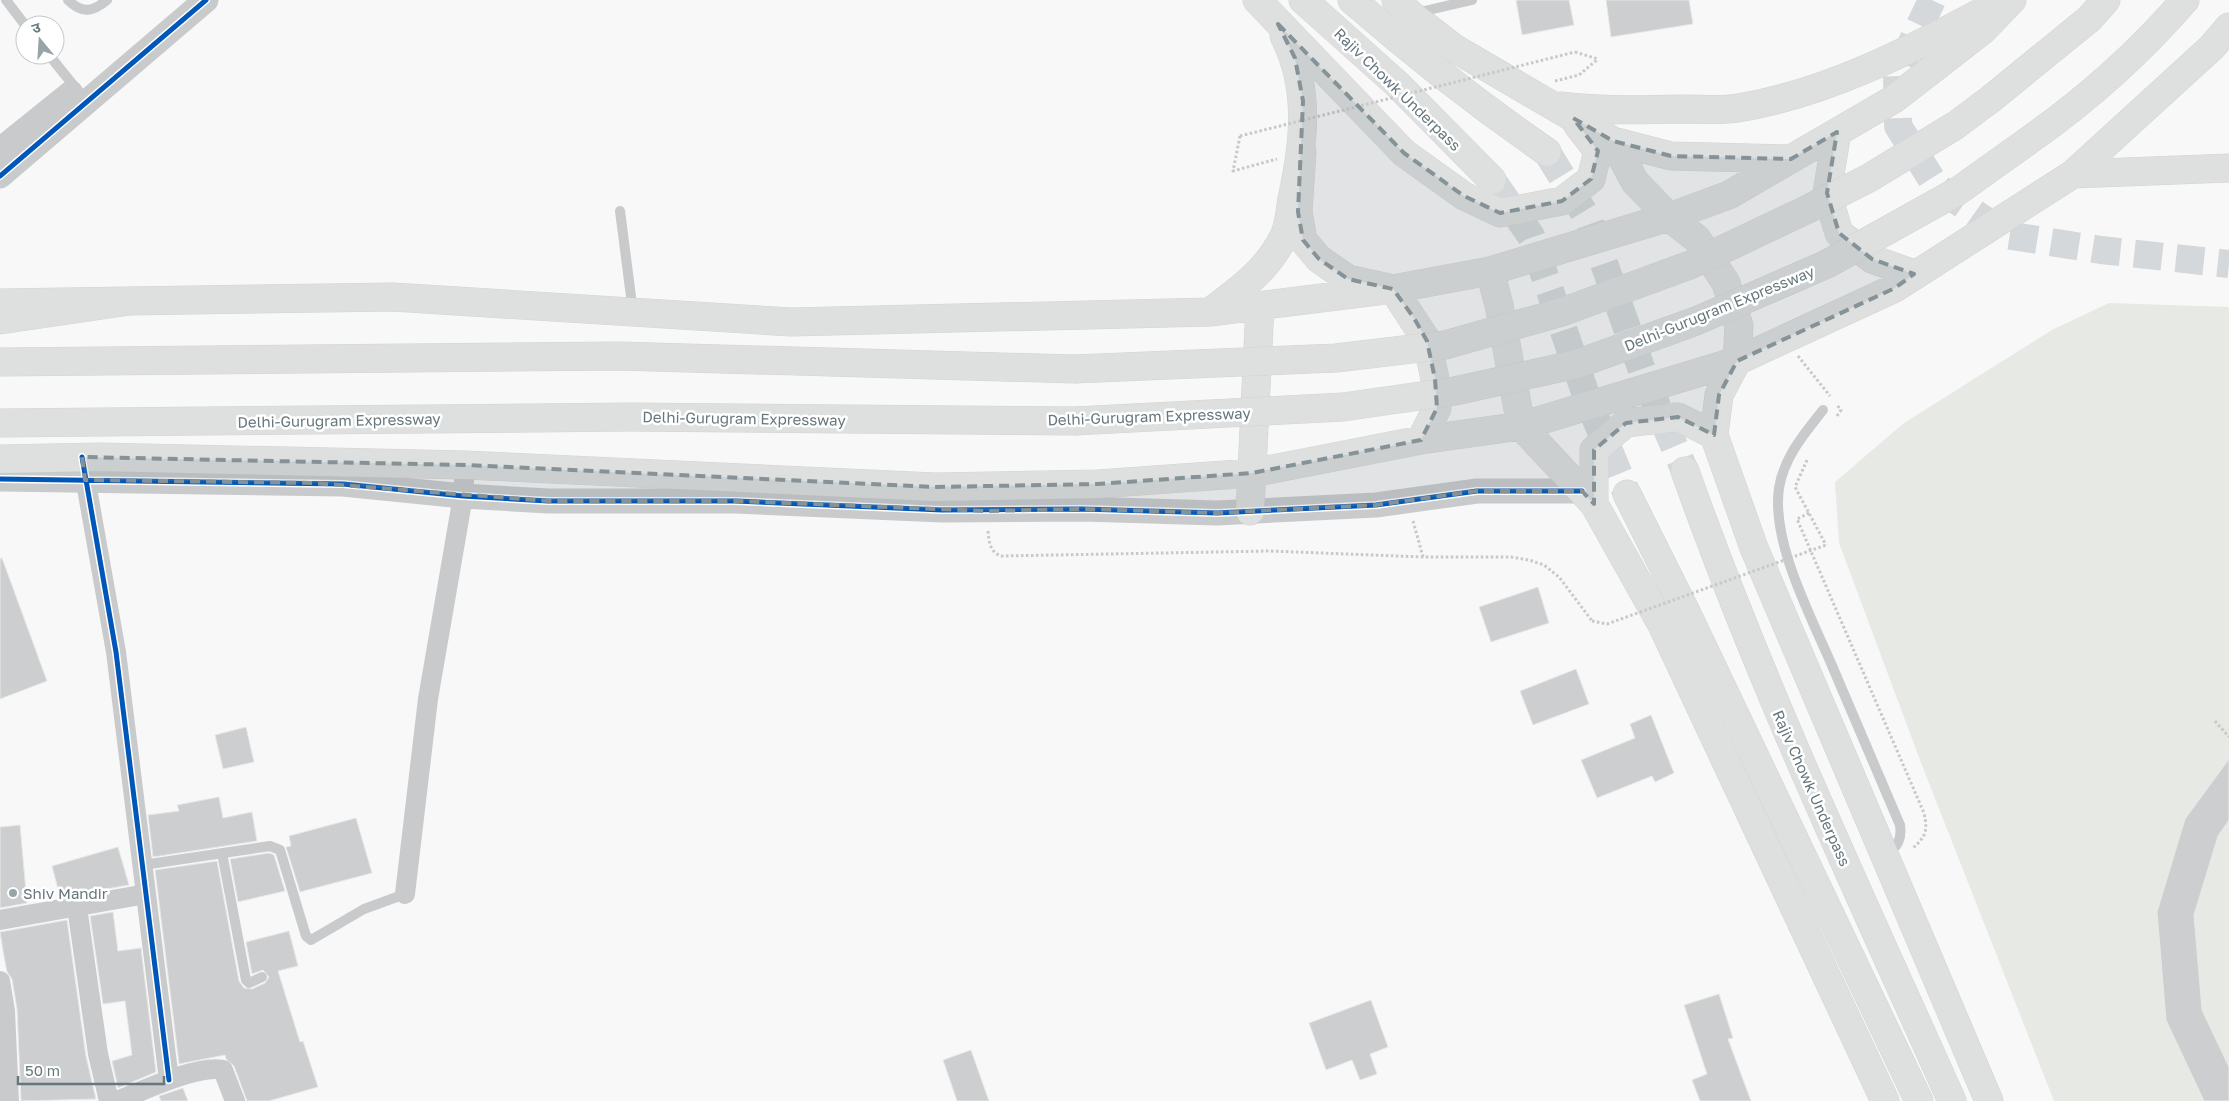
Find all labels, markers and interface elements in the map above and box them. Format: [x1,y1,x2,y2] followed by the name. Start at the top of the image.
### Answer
[15,15,65,65] north arrow
[29,18,43,37] text: उ
[1331,24,1465,154] street label: Rajiv Chowk Underpass
[1621,261,1817,354] street label: Delhi-Gurugram Expressway
[1047,403,1251,429] street label: Delhi-Gurugram Expressway
[642,407,846,429] street label: Delhi-Gurugram Expressway
[237,409,441,431] street label: Delhi-Gurugram Expressway
[1769,707,1855,869] street label: Rajiv Chowk Underpass
[23,884,108,902] place label: Shiv Mandir
[7,887,19,899] marker: Shiv Mandir
[18,1054,164,1086] scale bar
[25,1061,60,1079] text: 50 m

